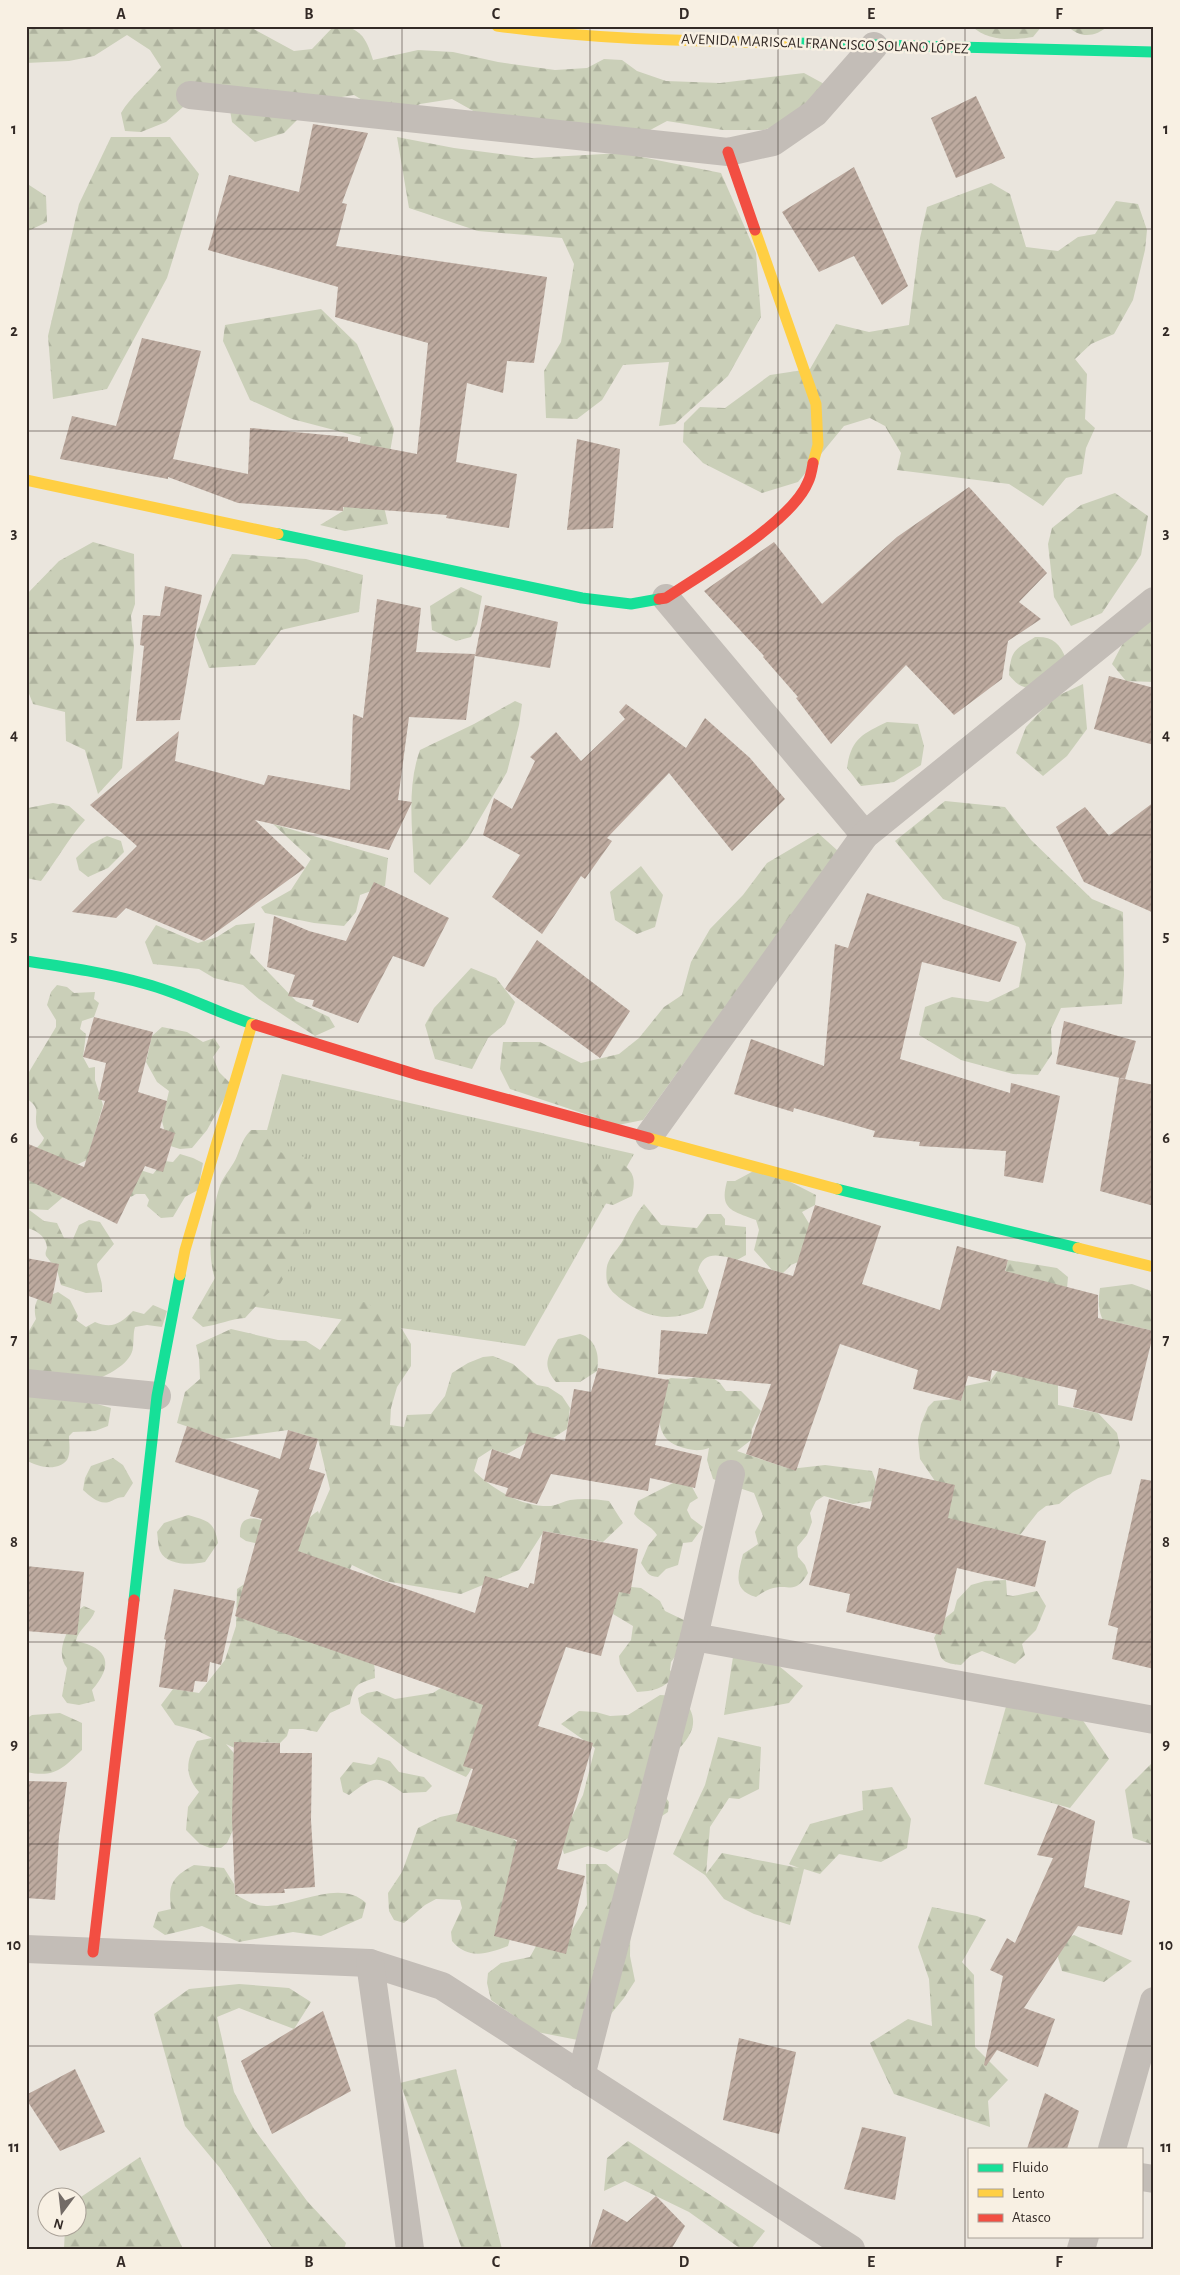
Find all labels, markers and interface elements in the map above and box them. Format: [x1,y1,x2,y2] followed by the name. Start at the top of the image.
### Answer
[116,6,126,22] text: A
[304,6,314,22] text: B
[492,6,501,22] text: C
[679,6,690,22] text: D
[867,6,875,22] text: E
[1055,6,1063,22] text: F
[681,29,969,57] street label: AVENIDA MARISCAL FRANCISCO SOLANO LÓPEZ
[11,121,17,137] text: 1
[1163,121,1169,137] text: 1
[10,323,18,339] text: 2
[1162,323,1170,339] text: 2
[11,525,18,541] text: 3
[1163,525,1170,541] text: 3
[10,727,18,743] text: 4
[1162,727,1170,743] text: 4
[11,928,18,944] text: 5
[1163,928,1170,944] text: 5
[10,1130,18,1146] text: 6
[1162,1130,1170,1146] text: 6
[11,1332,18,1348] text: 7
[1163,1332,1170,1348] text: 7
[10,1534,18,1550] text: 8
[1162,1534,1170,1550] text: 8
[10,1736,18,1752] text: 9
[1162,1736,1170,1752] text: 9
[7,1937,21,1953] text: 10
[1159,1937,1173,1953] text: 10
[8,2139,20,2155] text: 11
[1160,2139,1172,2155] text: 11
[968,2148,1142,2238] legend
[1012,2160,1049,2175] text: Fluido
[1012,2186,1045,2201] text: Lento
[38,2188,88,2238] north arrow
[1012,2210,1051,2225] text: Atasco
[52,2216,65,2232] text: N
[116,2254,126,2270] text: A
[304,2254,314,2270] text: B
[492,2254,501,2270] text: C
[679,2254,690,2270] text: D
[867,2254,875,2270] text: E
[1055,2254,1063,2270] text: F

